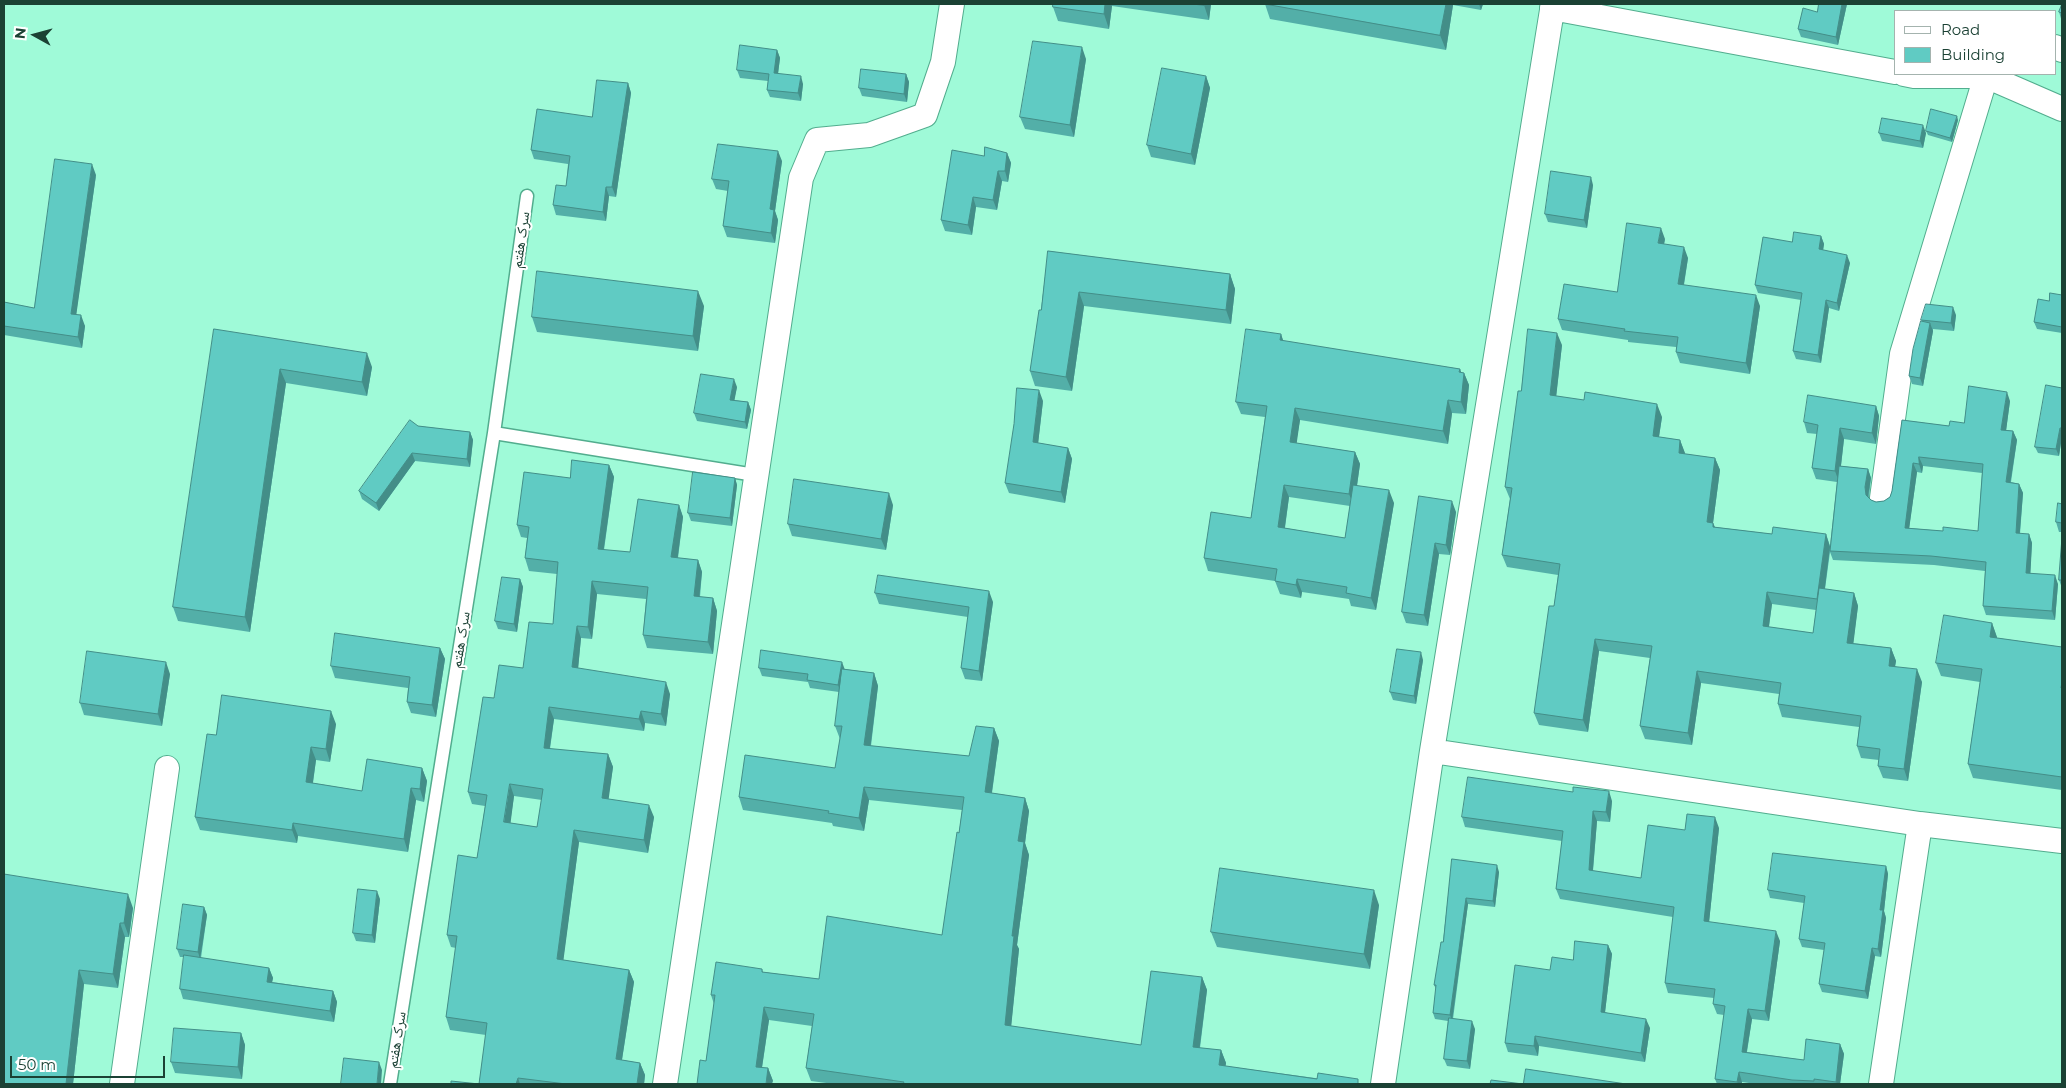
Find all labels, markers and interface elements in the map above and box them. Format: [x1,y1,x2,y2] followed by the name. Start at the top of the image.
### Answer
[10,10,60,60] north arrow
[1894,10,2056,75] legend
[1941,20,1980,39] text: Road
[10,26,30,40] text: N
[1941,45,2005,64] text: Building
[508,210,534,270] street label: سرک هفتم
[448,610,474,670] street label: سرک هفتم
[384,1010,410,1070] street label: سرک هفتم
[12,1046,168,1078] scale bar
[18,1055,56,1074] text: 50 m

